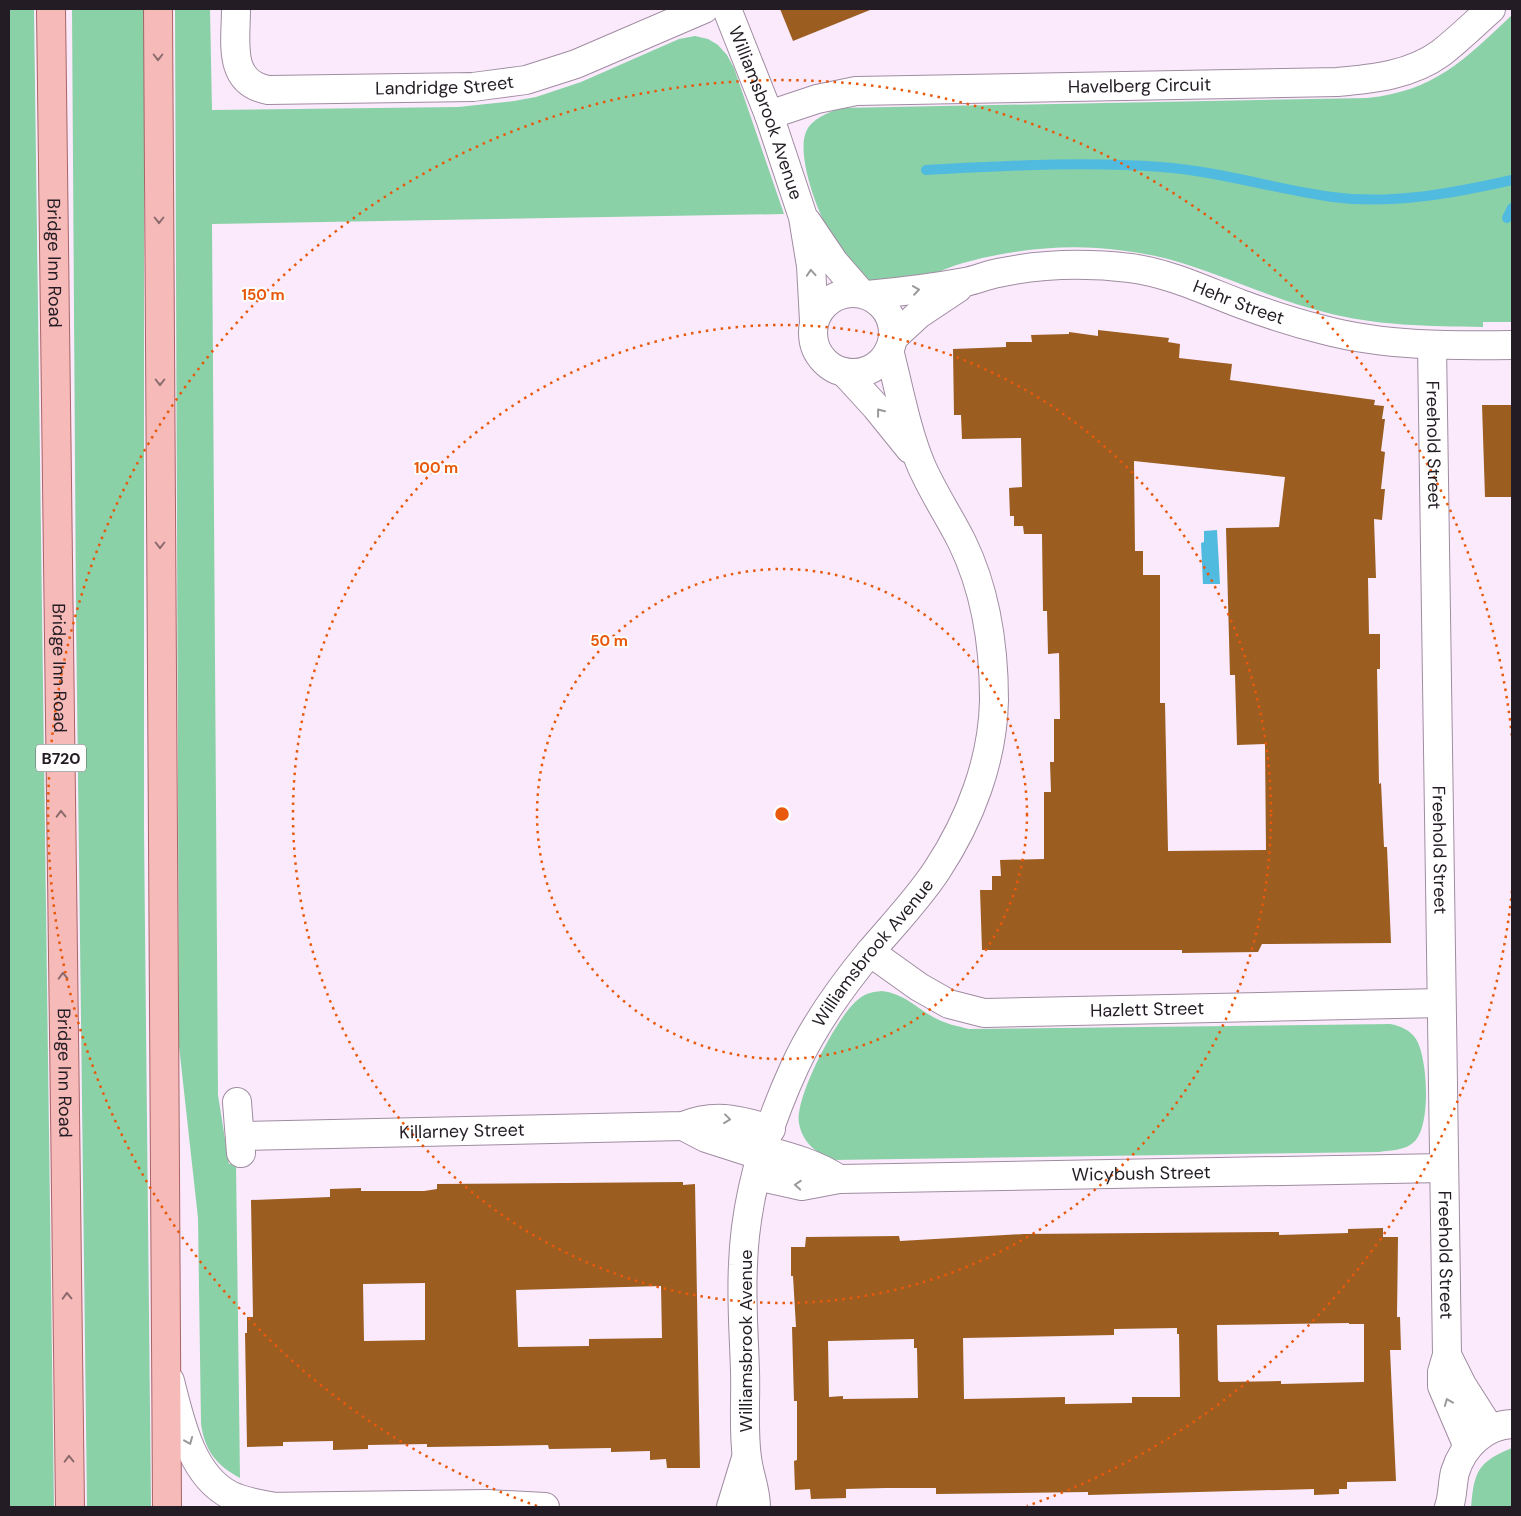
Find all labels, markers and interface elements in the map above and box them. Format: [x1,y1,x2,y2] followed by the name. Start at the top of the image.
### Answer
[723,23,808,203] street label: Williamsbrook Avenue
[153,54,163,62] one-way arrow
[375,70,515,100] street label: Landridge Street
[1068,72,1211,99] street label: Havelberg Circuit
[41,198,67,328] street label: Bridge Inn Road
[154,216,164,224] one-way arrow
[805,268,816,276] one-way arrow
[1190,274,1287,330] street label: Hehr Street
[242,285,285,305] text: 150 m
[912,286,920,296] one-way arrow
[155,379,165,387] one-way arrow
[1421,380,1446,509] street label: Freehold Street
[878,409,886,418] one-way arrow
[414,458,458,478] text: 100 m
[155,542,165,549] one-way arrow
[47,603,72,733] street label: Bridge Inn Road
[590,631,628,651] text: 50 m
[36,744,86,771] road number: B720
[1427,785,1452,914] street label: Freehold Street
[773,805,791,823] centre of rings
[56,809,66,817] one-way arrow
[807,874,939,1032] street label: Williamsbrook Avenue
[58,972,68,980] one-way arrow
[1090,996,1204,1023] street label: Hazlett Street
[52,1008,77,1138] street label: Bridge Inn Road
[723,1113,731,1124] one-way arrow
[399,1118,525,1144] street label: Killarney Street
[1072,1160,1211,1187] street label: Wicybush Street
[794,1180,802,1191] one-way arrow
[1433,1190,1458,1319] street label: Freehold Street
[734,1250,758,1432] street label: Williamsbrook Avenue
[62,1292,72,1300] one-way arrow
[1444,1398,1455,1407] one-way arrow
[182,1436,193,1445] one-way arrow
[64,1454,74,1462] one-way arrow

